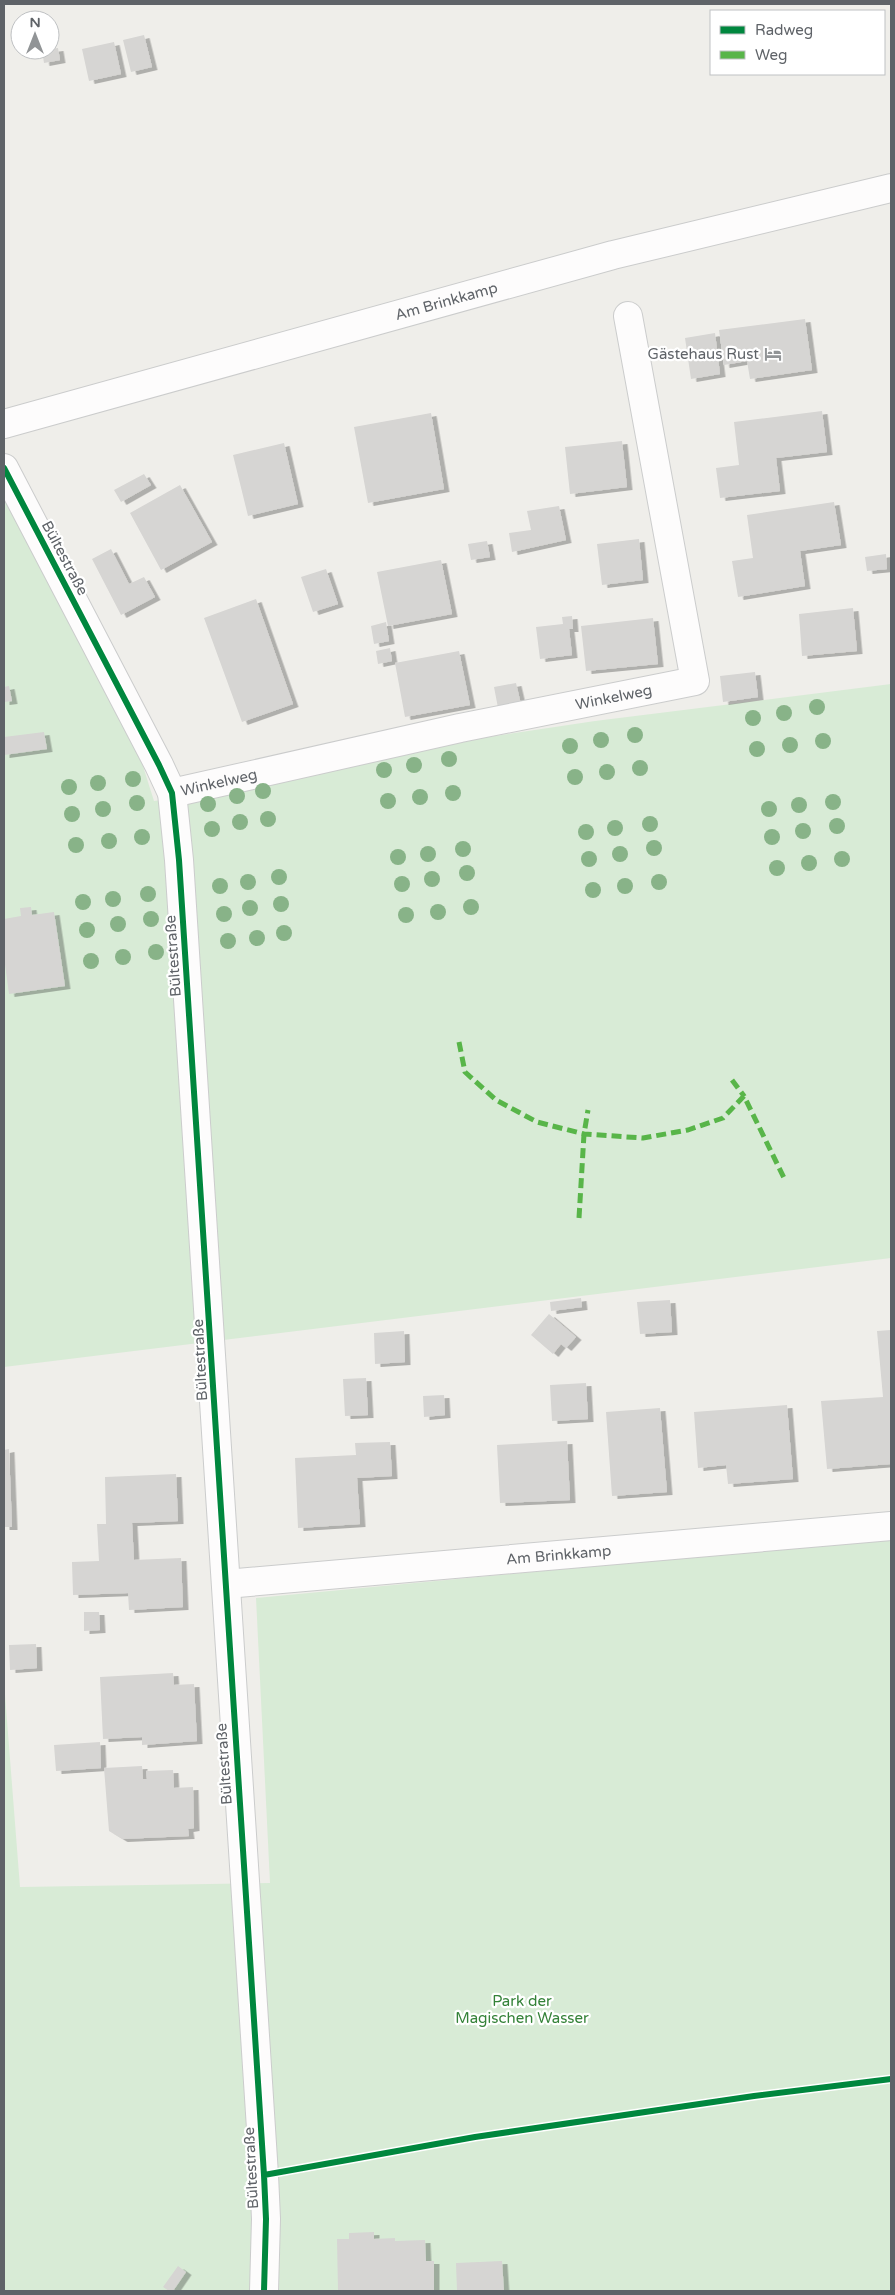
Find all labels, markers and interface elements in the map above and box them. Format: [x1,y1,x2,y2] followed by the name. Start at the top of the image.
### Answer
[10,10,60,60] north arrow
[710,10,885,75] legend
[29,14,41,31] text: N
[755,21,813,39] text: Radweg
[755,46,787,64] text: Weg
[393,278,500,324] street label: Am Brinkkamp
[763,344,783,364] hotel icon: Gästehaus Rust
[648,345,759,363] place label: Gästehaus Rust
[38,518,92,598] street label: Bültestraße
[574,681,654,714] street label: Winkelweg
[179,765,259,800] street label: Winkelweg
[161,915,185,997] street label: Bültestraße
[189,1319,211,1401] street label: Bültestraße
[505,1541,612,1569] street label: Am Brinkkamp
[212,1723,236,1805] street label: Bültestraße
[455,1992,589,2027] park label: Park der Magischen Wasser
[240,2127,262,2209] street label: Bültestraße

